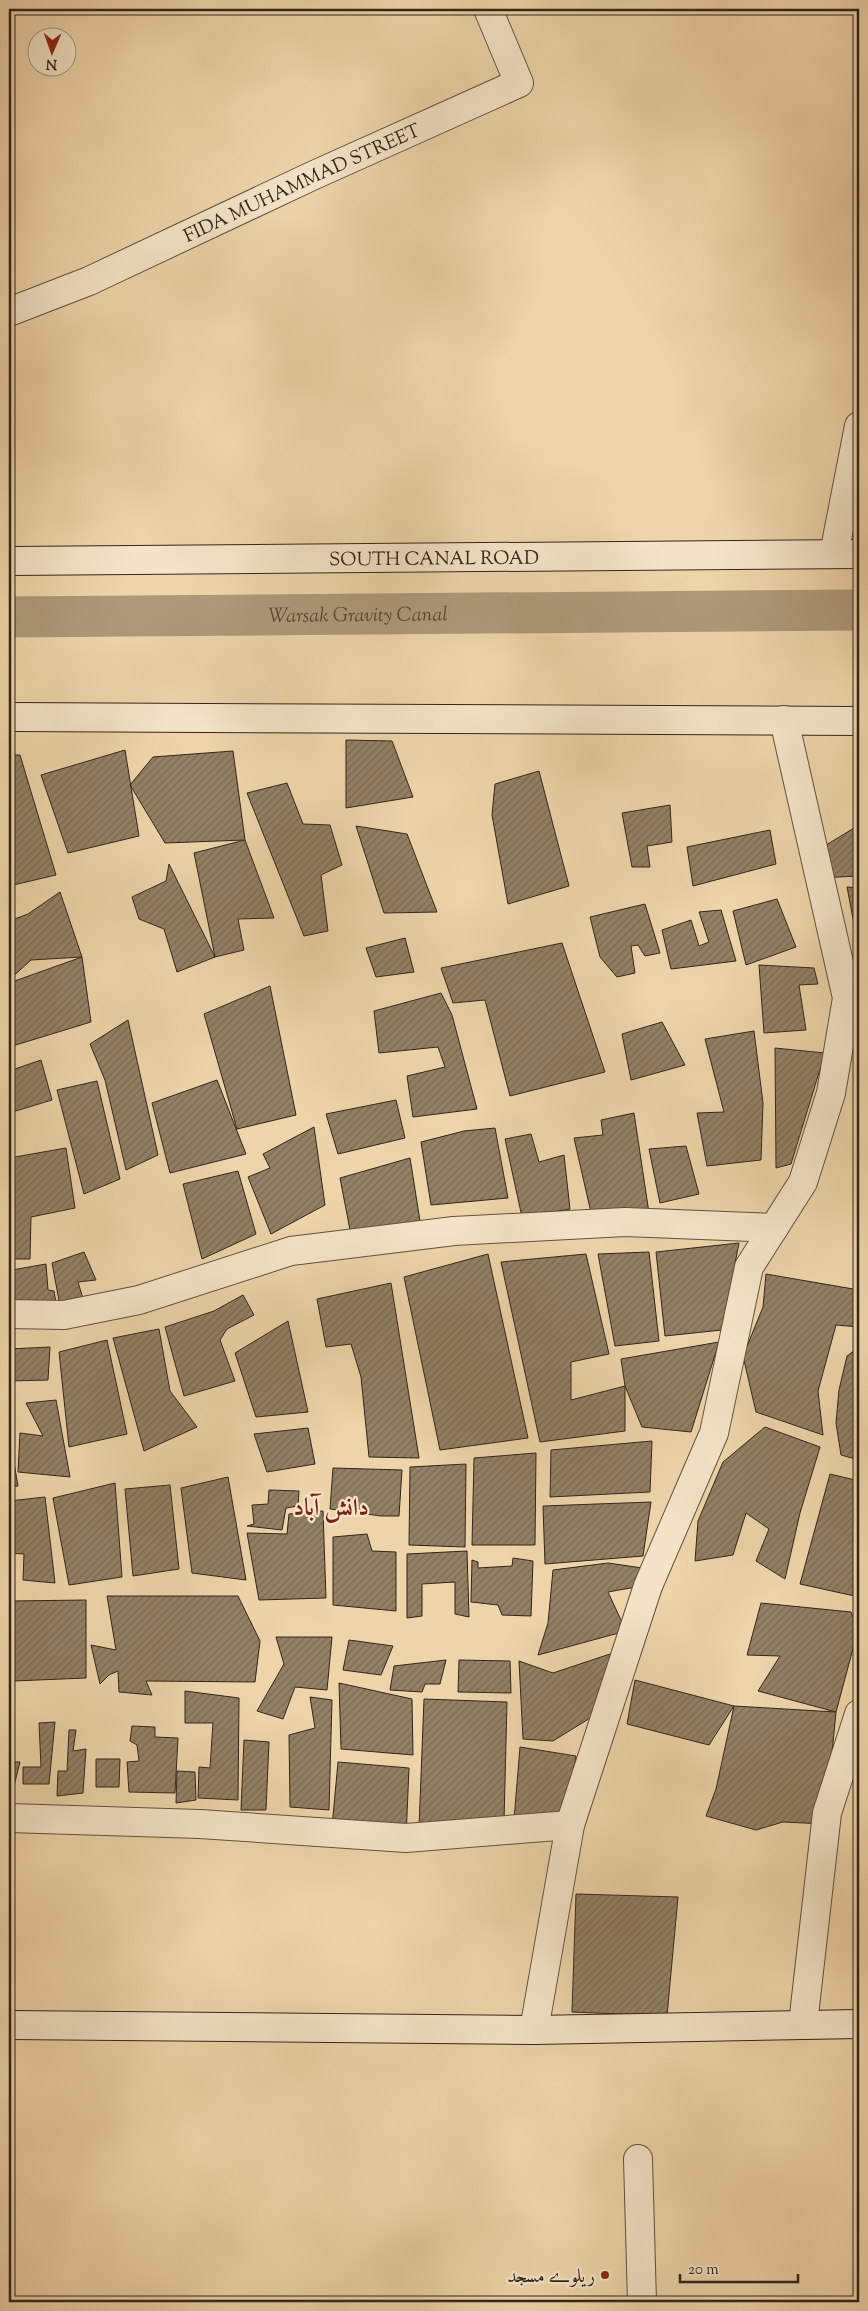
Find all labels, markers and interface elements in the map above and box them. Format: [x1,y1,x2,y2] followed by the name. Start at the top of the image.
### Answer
[28,28,78,78] north arrow
[46,53,58,73] text: N
[179,118,425,251] street label: FIDA MUHAMMAD STREET
[329,546,539,574] street label: SOUTH CANAL ROAD
[268,601,448,632] water label: Warsak Gravity Canal
[293,1492,369,1526] district label: دانش آباد
[680,2251,798,2283] scale bar
[688,2260,719,2281] text: 20 m
[507,2264,595,2291] place label: ریلوے مسجد
[599,2269,611,2281] marker: ریلوے مسجد

